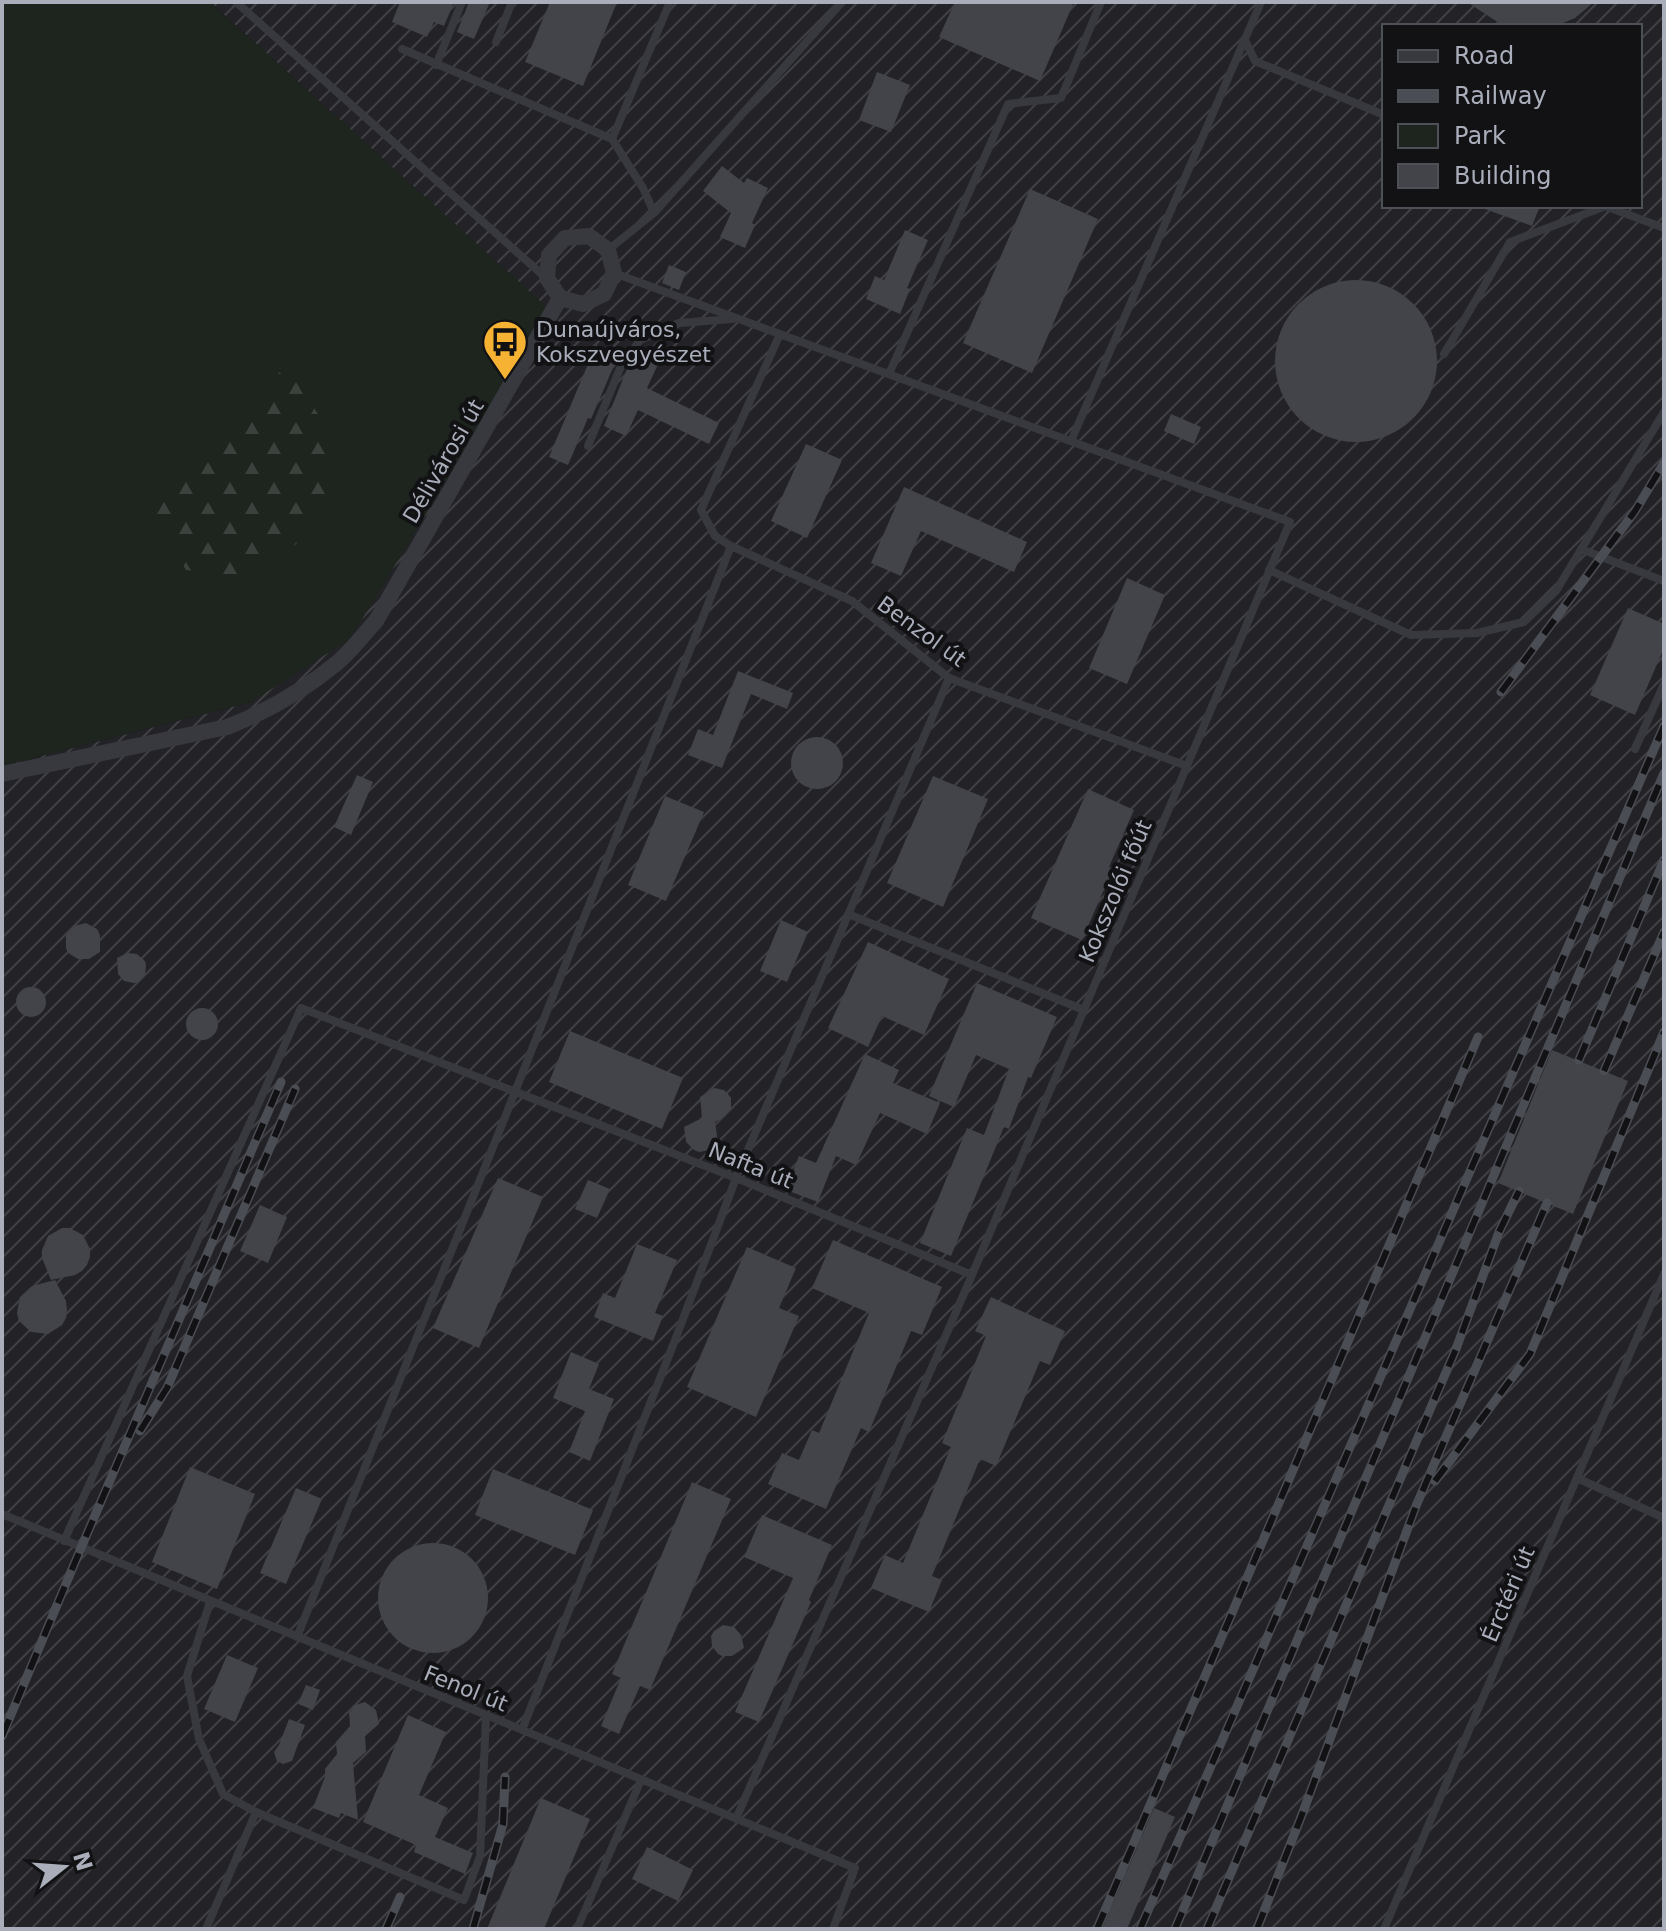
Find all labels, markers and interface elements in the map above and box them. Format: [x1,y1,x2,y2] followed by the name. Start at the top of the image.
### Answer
[1382,24,1642,208] legend
[1454,42,1514,70] text: Road
[1454,82,1547,110] text: Railway
[1454,122,1506,150] text: Park
[1454,162,1551,190] text: Building
[536,317,711,367] place label: Dunaújváros, Kokszvegyészet
[481,318,529,381] bus stop icon: Dunaújváros, Kokszvegyészet
[398,395,489,527] street label: Délivárosi út
[873,591,971,672] street label: Benzol út
[1074,816,1157,966] street label: Kokszolói főút
[705,1137,797,1194] street label: Nafta út
[1477,1542,1540,1646] street label: Érctéri út
[420,1660,512,1717] street label: Fenol út
[24,1827,104,1907] north arrow
[68,1849,97,1874] text: N

